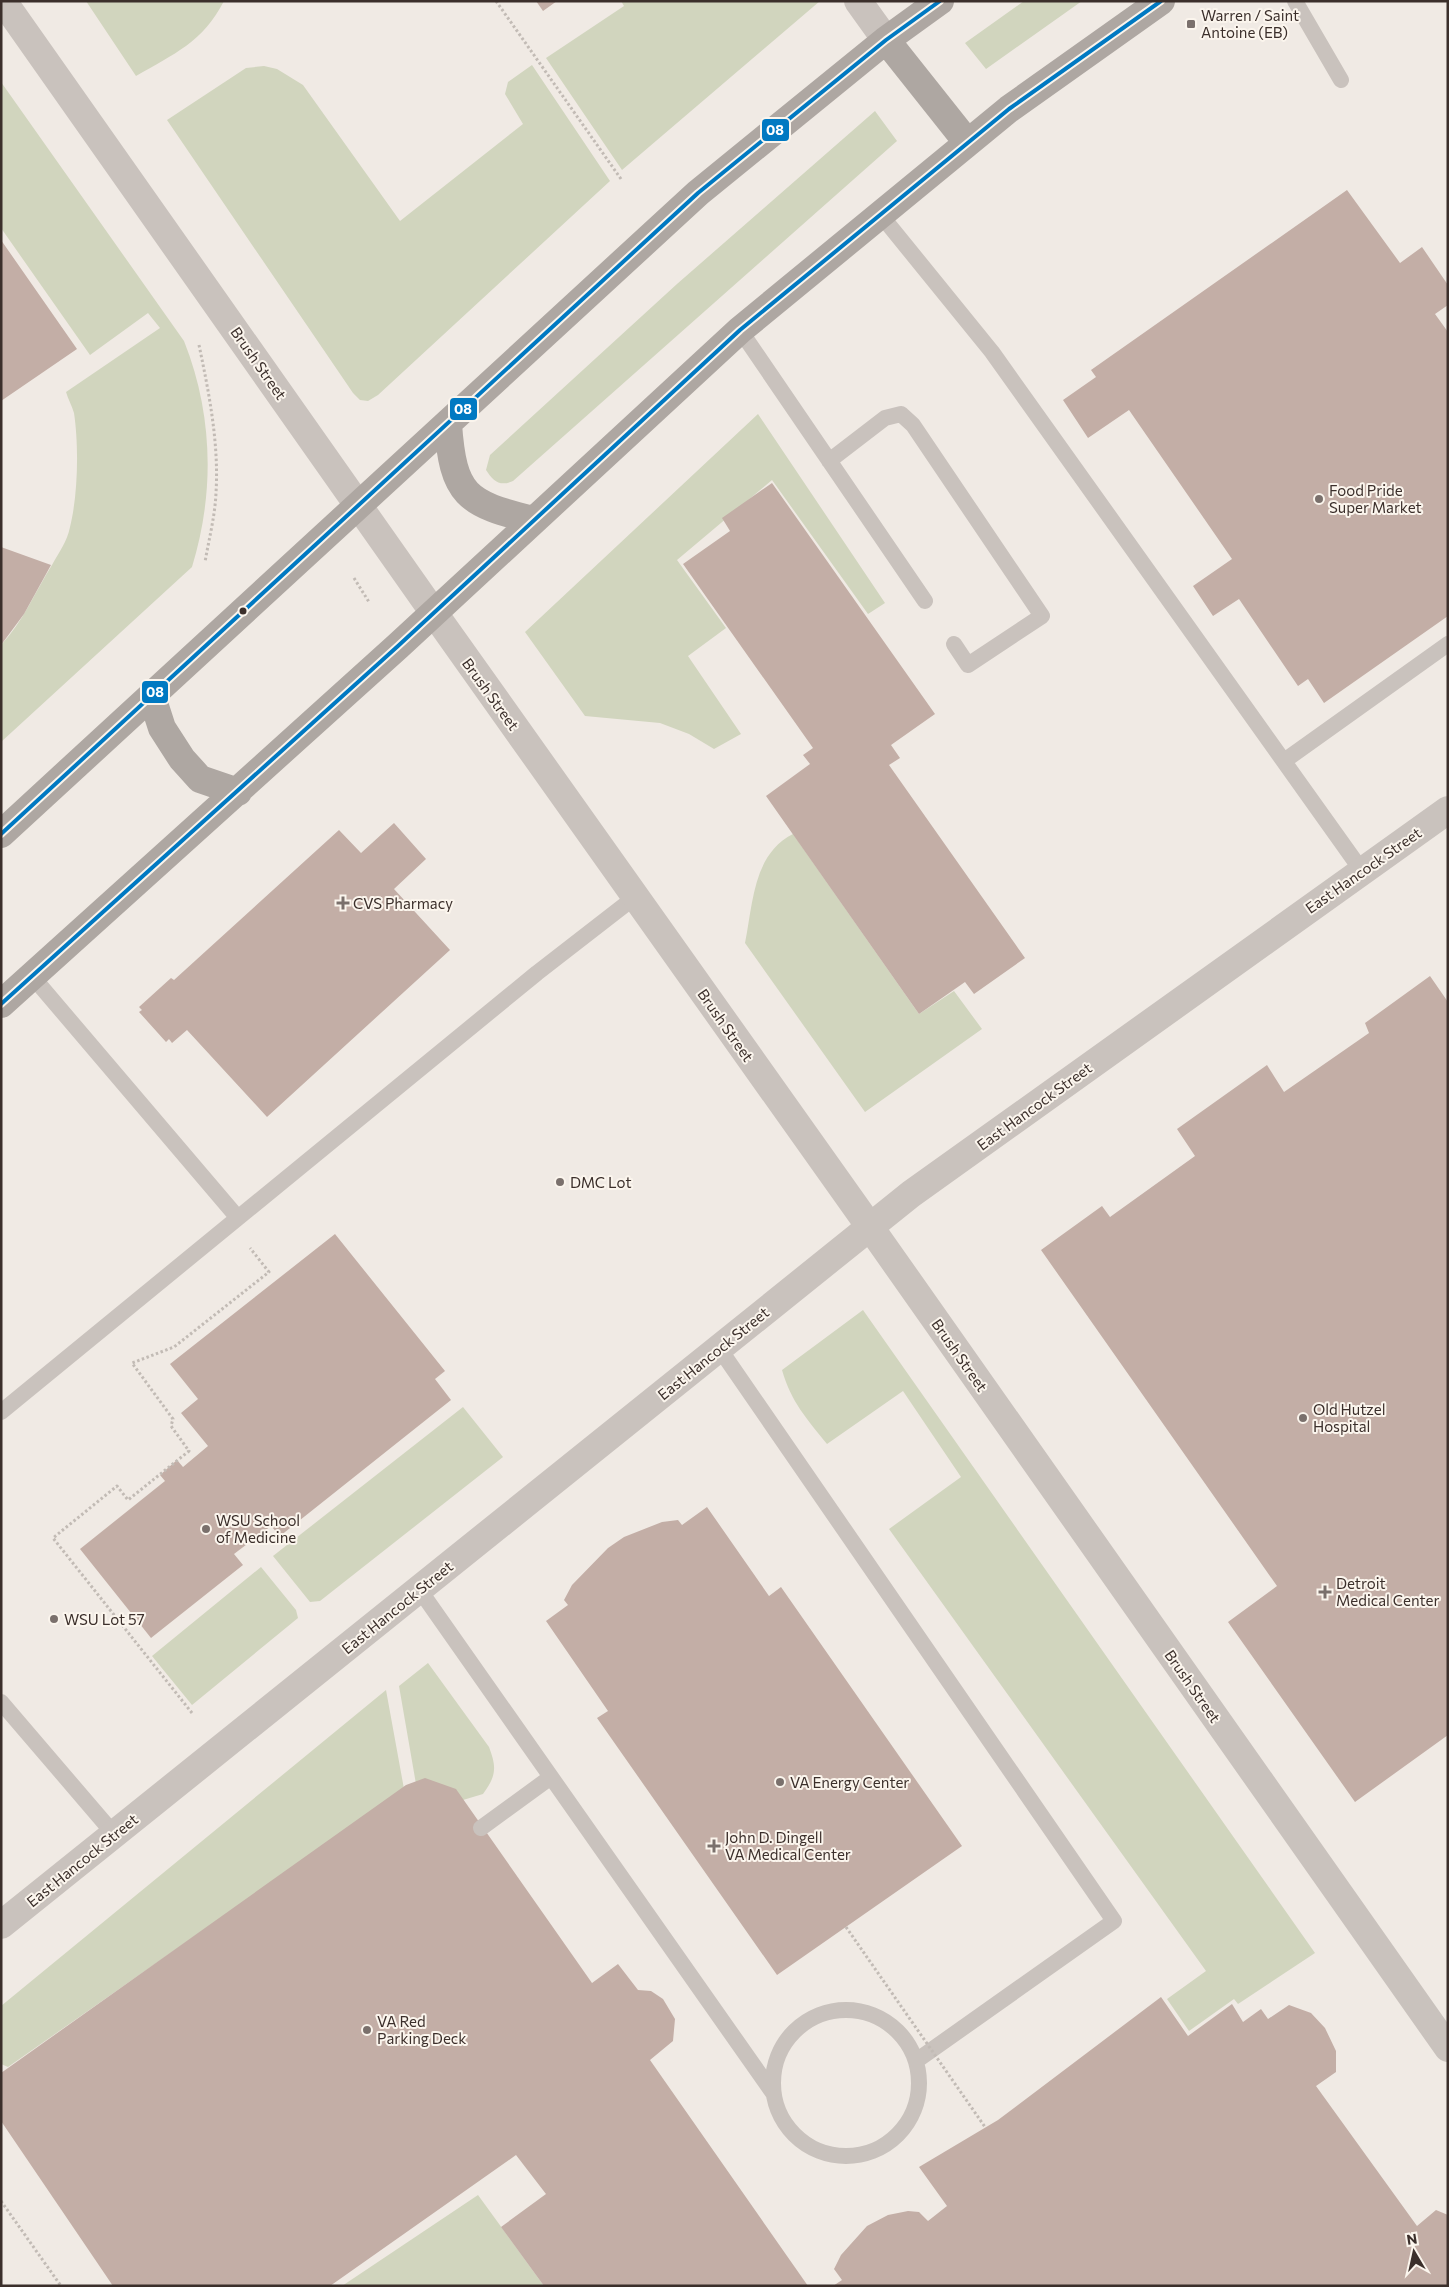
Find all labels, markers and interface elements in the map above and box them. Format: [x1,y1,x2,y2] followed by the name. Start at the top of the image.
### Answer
[1201,6,1299,41] place label: Warren / Saint Antoine (EB)
[1185,18,1197,30] marker: Warren / Saint Antoine (EB)
[761,118,790,142] line badge: 08
[766,121,784,138] text: 08
[227,323,291,403] street label: Brush Street
[449,397,478,421] line badge: 08
[454,400,472,417] text: 08
[1329,481,1422,516] place label: Food Pride Super Market
[1313,493,1325,505] marker: Food Pride Super Market
[238,606,248,616] unlabelled marker
[459,654,523,734] street label: Brush Street
[141,680,169,704] line badge: 08
[146,683,164,700] text: 08
[1302,823,1424,917] street label: East Hancock Street
[353,894,453,912] place label: CVS Pharmacy
[337,897,349,909] marker: CVS Pharmacy
[694,985,758,1065] street label: Brush Street
[973,1058,1095,1154] street label: East Hancock Street
[570,1173,632,1191] place label: DMC Lot
[554,1176,566,1188] marker: DMC Lot
[654,1303,772,1403] street label: East Hancock Street
[928,1315,992,1395] street label: Brush Street
[1313,1400,1386,1435] place label: Old Hutzel Hospital
[1297,1412,1309,1424] marker: Old Hutzel Hospital
[216,1511,300,1546] place label: WSU School of Medicine
[200,1523,212,1535] marker: WSU School of Medicine
[338,1557,456,1657] street label: East Hancock Street
[1336,1574,1439,1609] place label: Detroit Medical Center
[1318,1585,1332,1599] marker: Detroit Medical Center
[64,1610,145,1628] place label: WSU Lot 57
[48,1613,60,1625] marker: WSU Lot 57
[1161,1646,1225,1726] street label: Brush Street
[790,1773,909,1791] place label: VA Energy Center
[774,1776,786,1788] marker: VA Energy Center
[23,1810,141,1910] street label: East Hancock Street
[725,1828,851,1863] place label: John D. Dingell VA Medical Center
[707,1839,721,1853] marker: John D. Dingell VA Medical Center
[377,2012,466,2047] place label: VA Red Parking Deck
[361,2024,373,2036] marker: VA Red Parking Deck
[1389,2227,1439,2277] north arrow
[1405,2229,1418,2248] text: N

